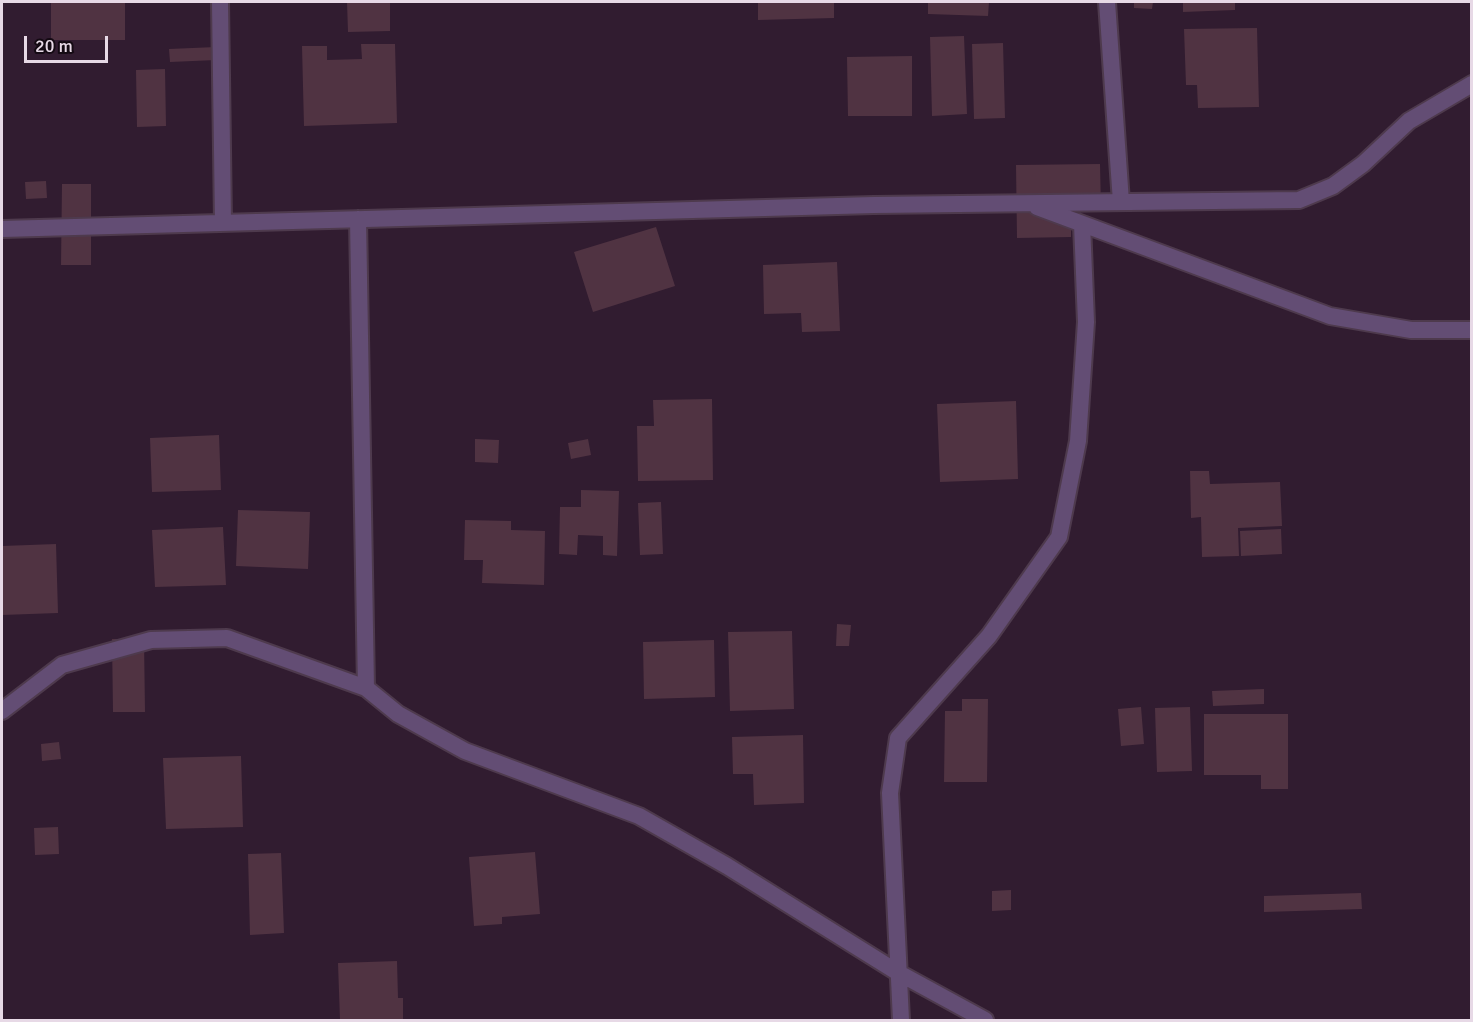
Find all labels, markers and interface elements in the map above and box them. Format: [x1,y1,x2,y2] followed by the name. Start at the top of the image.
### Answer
[27,24,111,62] scale bar
[35,35,73,57] text: 20 m

